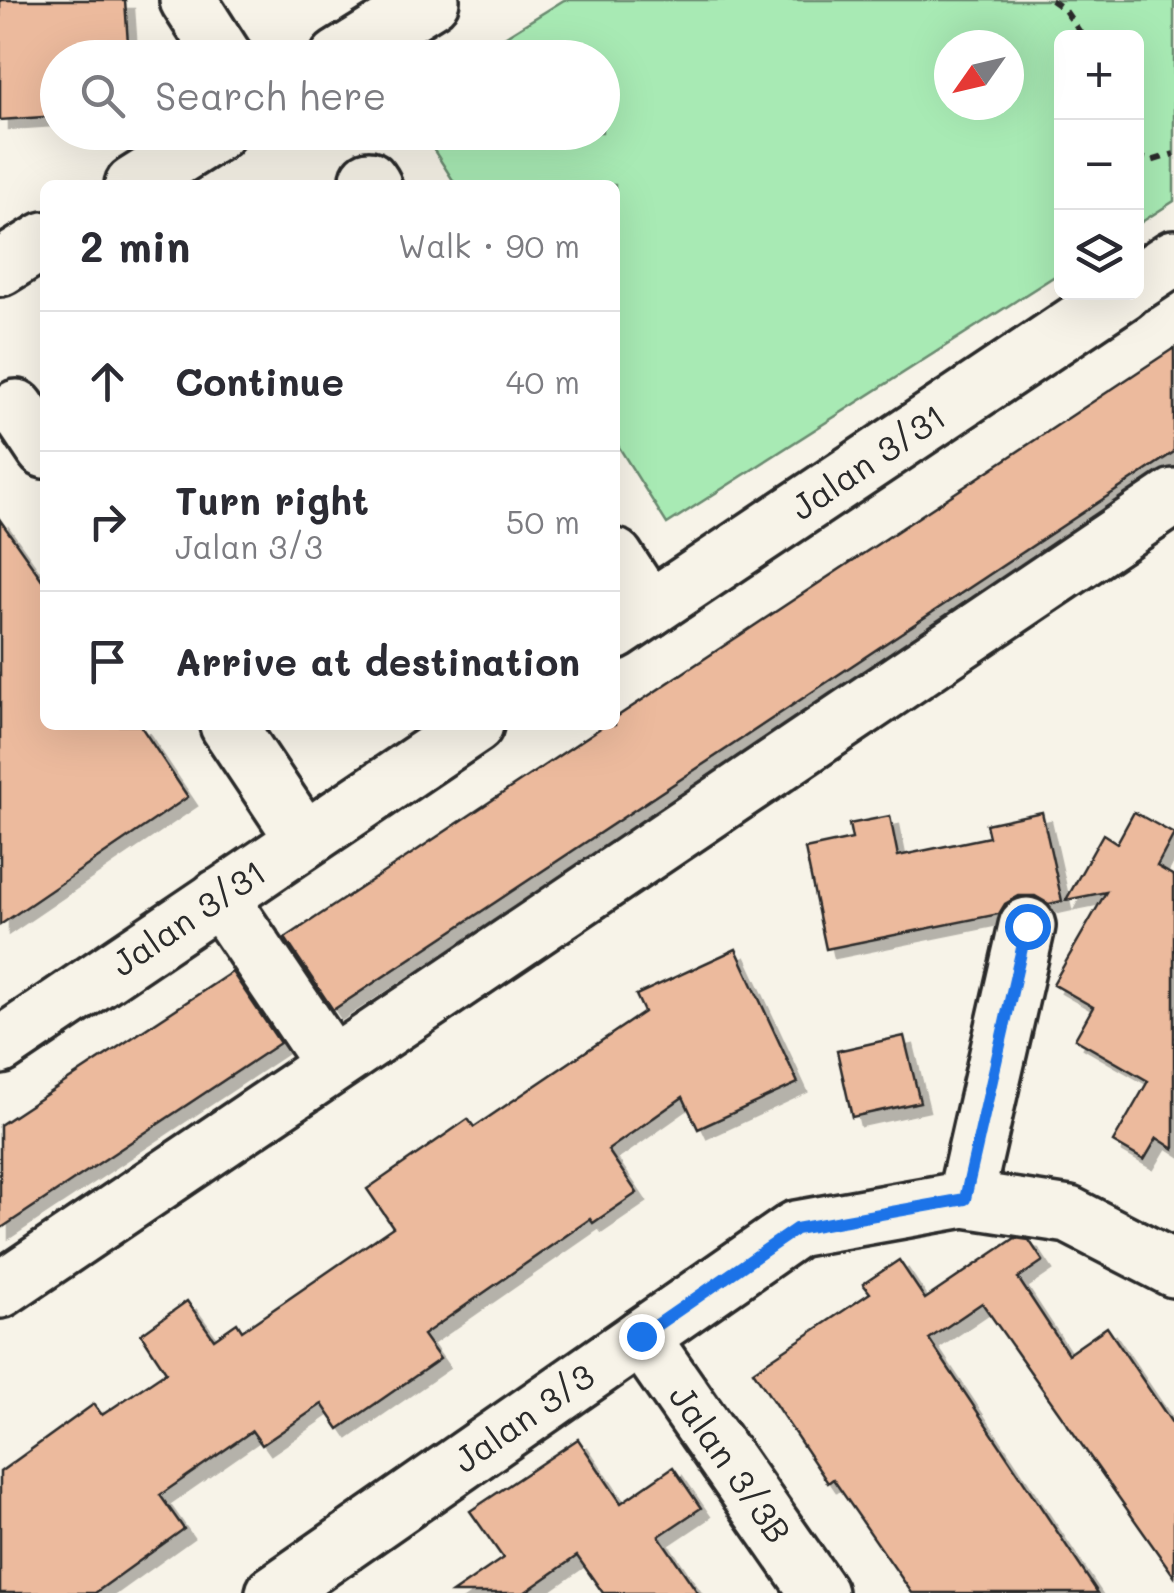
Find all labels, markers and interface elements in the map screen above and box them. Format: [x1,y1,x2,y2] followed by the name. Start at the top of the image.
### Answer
[934,30,1024,120] north arrow
[1054,30,1144,300] map controls
[1054,30,1144,120] button: +
[40,40,620,150] search box
[75,68,130,123] icon: search
[155,70,386,120] text: Search here
[1054,120,1144,210] button: −
[1054,210,1144,300] button: layers
[80,218,190,273] text: 2 min
[398,224,580,266] text: Walk · 90 m
[80,354,135,409] icon: ahead
[175,356,344,406] text: Continue
[506,360,580,402] text: 40 m
[781,392,954,529] street label: Jalan 3/31
[175,475,369,525] text: Turn right
[80,494,135,549] icon: right
[506,500,580,542] text: 50 m
[175,525,323,567] text: Jalan 3/3
[80,634,135,689] icon: arrive
[175,636,580,686] text: Arrive at destination
[101,848,274,985] street label: Jalan 3/31
[1005,904,1051,950] route start
[619,1314,665,1360] route end
[444,1352,602,1482] street label: Jalan 3/3
[660,1375,802,1552] street label: Jalan 3/3B

